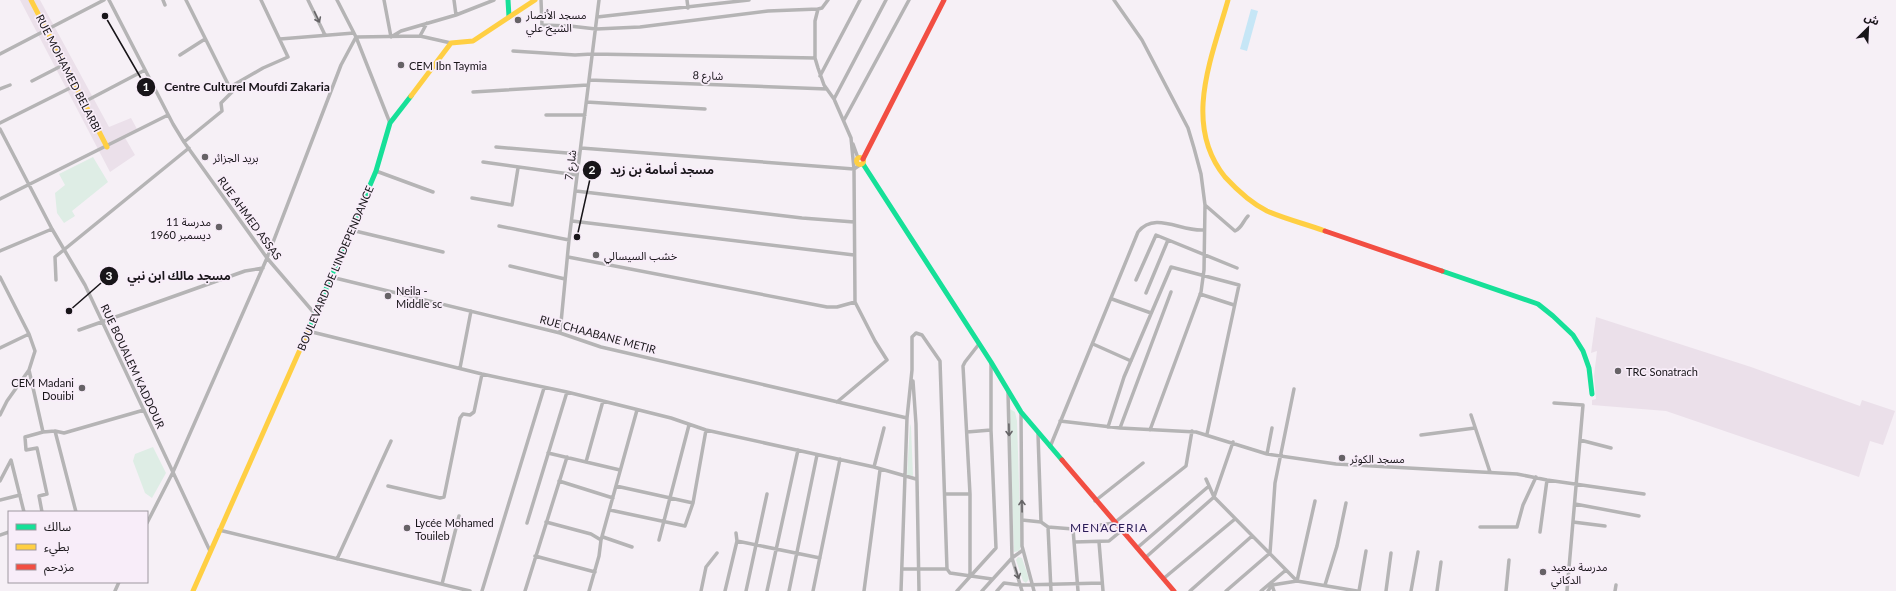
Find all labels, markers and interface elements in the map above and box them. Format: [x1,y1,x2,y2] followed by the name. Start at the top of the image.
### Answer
[525,8,587,37] place label: مسجد الأنصار الشيخ علي
[1848,8,1888,48] north arrow
[1862,9,1882,28] text: ش
[314,11,321,23] one-way arrow
[34,12,104,134] street label: RUE MOHAMED BELARBI
[513,15,523,25] marker: مسجد الأنصار الشيخ علي
[409,59,487,72] place label: CEM Ibn Taymia
[396,60,406,70] marker: CEM Ibn Taymia
[692,68,724,84] street label: شارع 8
[136,75,338,99] callout: Centre Culturel Moufdi Zakaria
[143,79,150,94] text: 1
[164,79,330,94] text: Centre Culturel Moufdi Zakaria
[562,149,580,181] street label: شارع 7
[212,151,258,165] place label: بريد الجزائر
[200,152,210,162] marker: بريد الجزائر
[582,158,722,182] callout: مسجد أسامة بن زيد
[589,162,596,177] text: 2
[610,162,714,177] text: مسجد أسامة بن زيد
[215,174,285,262] street label: RUE AHMED ASSAS
[294,184,376,352] street label: BOULEVARD DE L'INDEPENDANCE
[150,215,211,242] place label: مدرسة 11 ديسمبر 1960
[214,222,224,232] marker: مدرسة 11 ديسمبر 1960
[604,249,678,265] place label: خشب السيسالي
[591,250,601,260] marker: خشب السيسالي
[99,264,239,288] callout: مسجد مالك ابن نبي
[106,268,113,283] text: 3
[127,268,231,286] text: مسجد مالك ابن نبي
[396,284,442,310] place label: Neila - Middle sc
[383,291,393,301] marker: Neila - Middle sc
[98,302,168,430] street label: RUE BOUALEM KADDOUR
[538,312,658,356] street label: RUE CHAABANE METIR
[1626,365,1698,378] place label: TRC Sonatrach
[1613,366,1623,376] marker: TRC Sonatrach
[11,376,74,402] place label: CEM Madani Douibi
[77,383,87,393] marker: CEM Madani Douibi
[1005,423,1013,436] one-way arrow
[1349,452,1405,466] place label: مسجد الكوثر
[1337,453,1347,463] marker: مسجد الكوثر
[1018,500,1026,513] one-way arrow
[8,511,148,583] legend
[415,516,494,542] place label: Lycée Mohamed Touileb
[44,519,71,534] text: سالك
[1070,520,1148,535] district label: MENACERIA
[402,523,412,533] marker: Lycée Mohamed Touileb
[44,539,70,557] text: بطيء
[44,559,74,576] text: مزدحم
[1551,560,1608,589] place label: مدرسة سعيد الدكاني
[1014,566,1021,579] one-way arrow
[1538,567,1548,577] marker: مدرسة سعيد الدكاني

